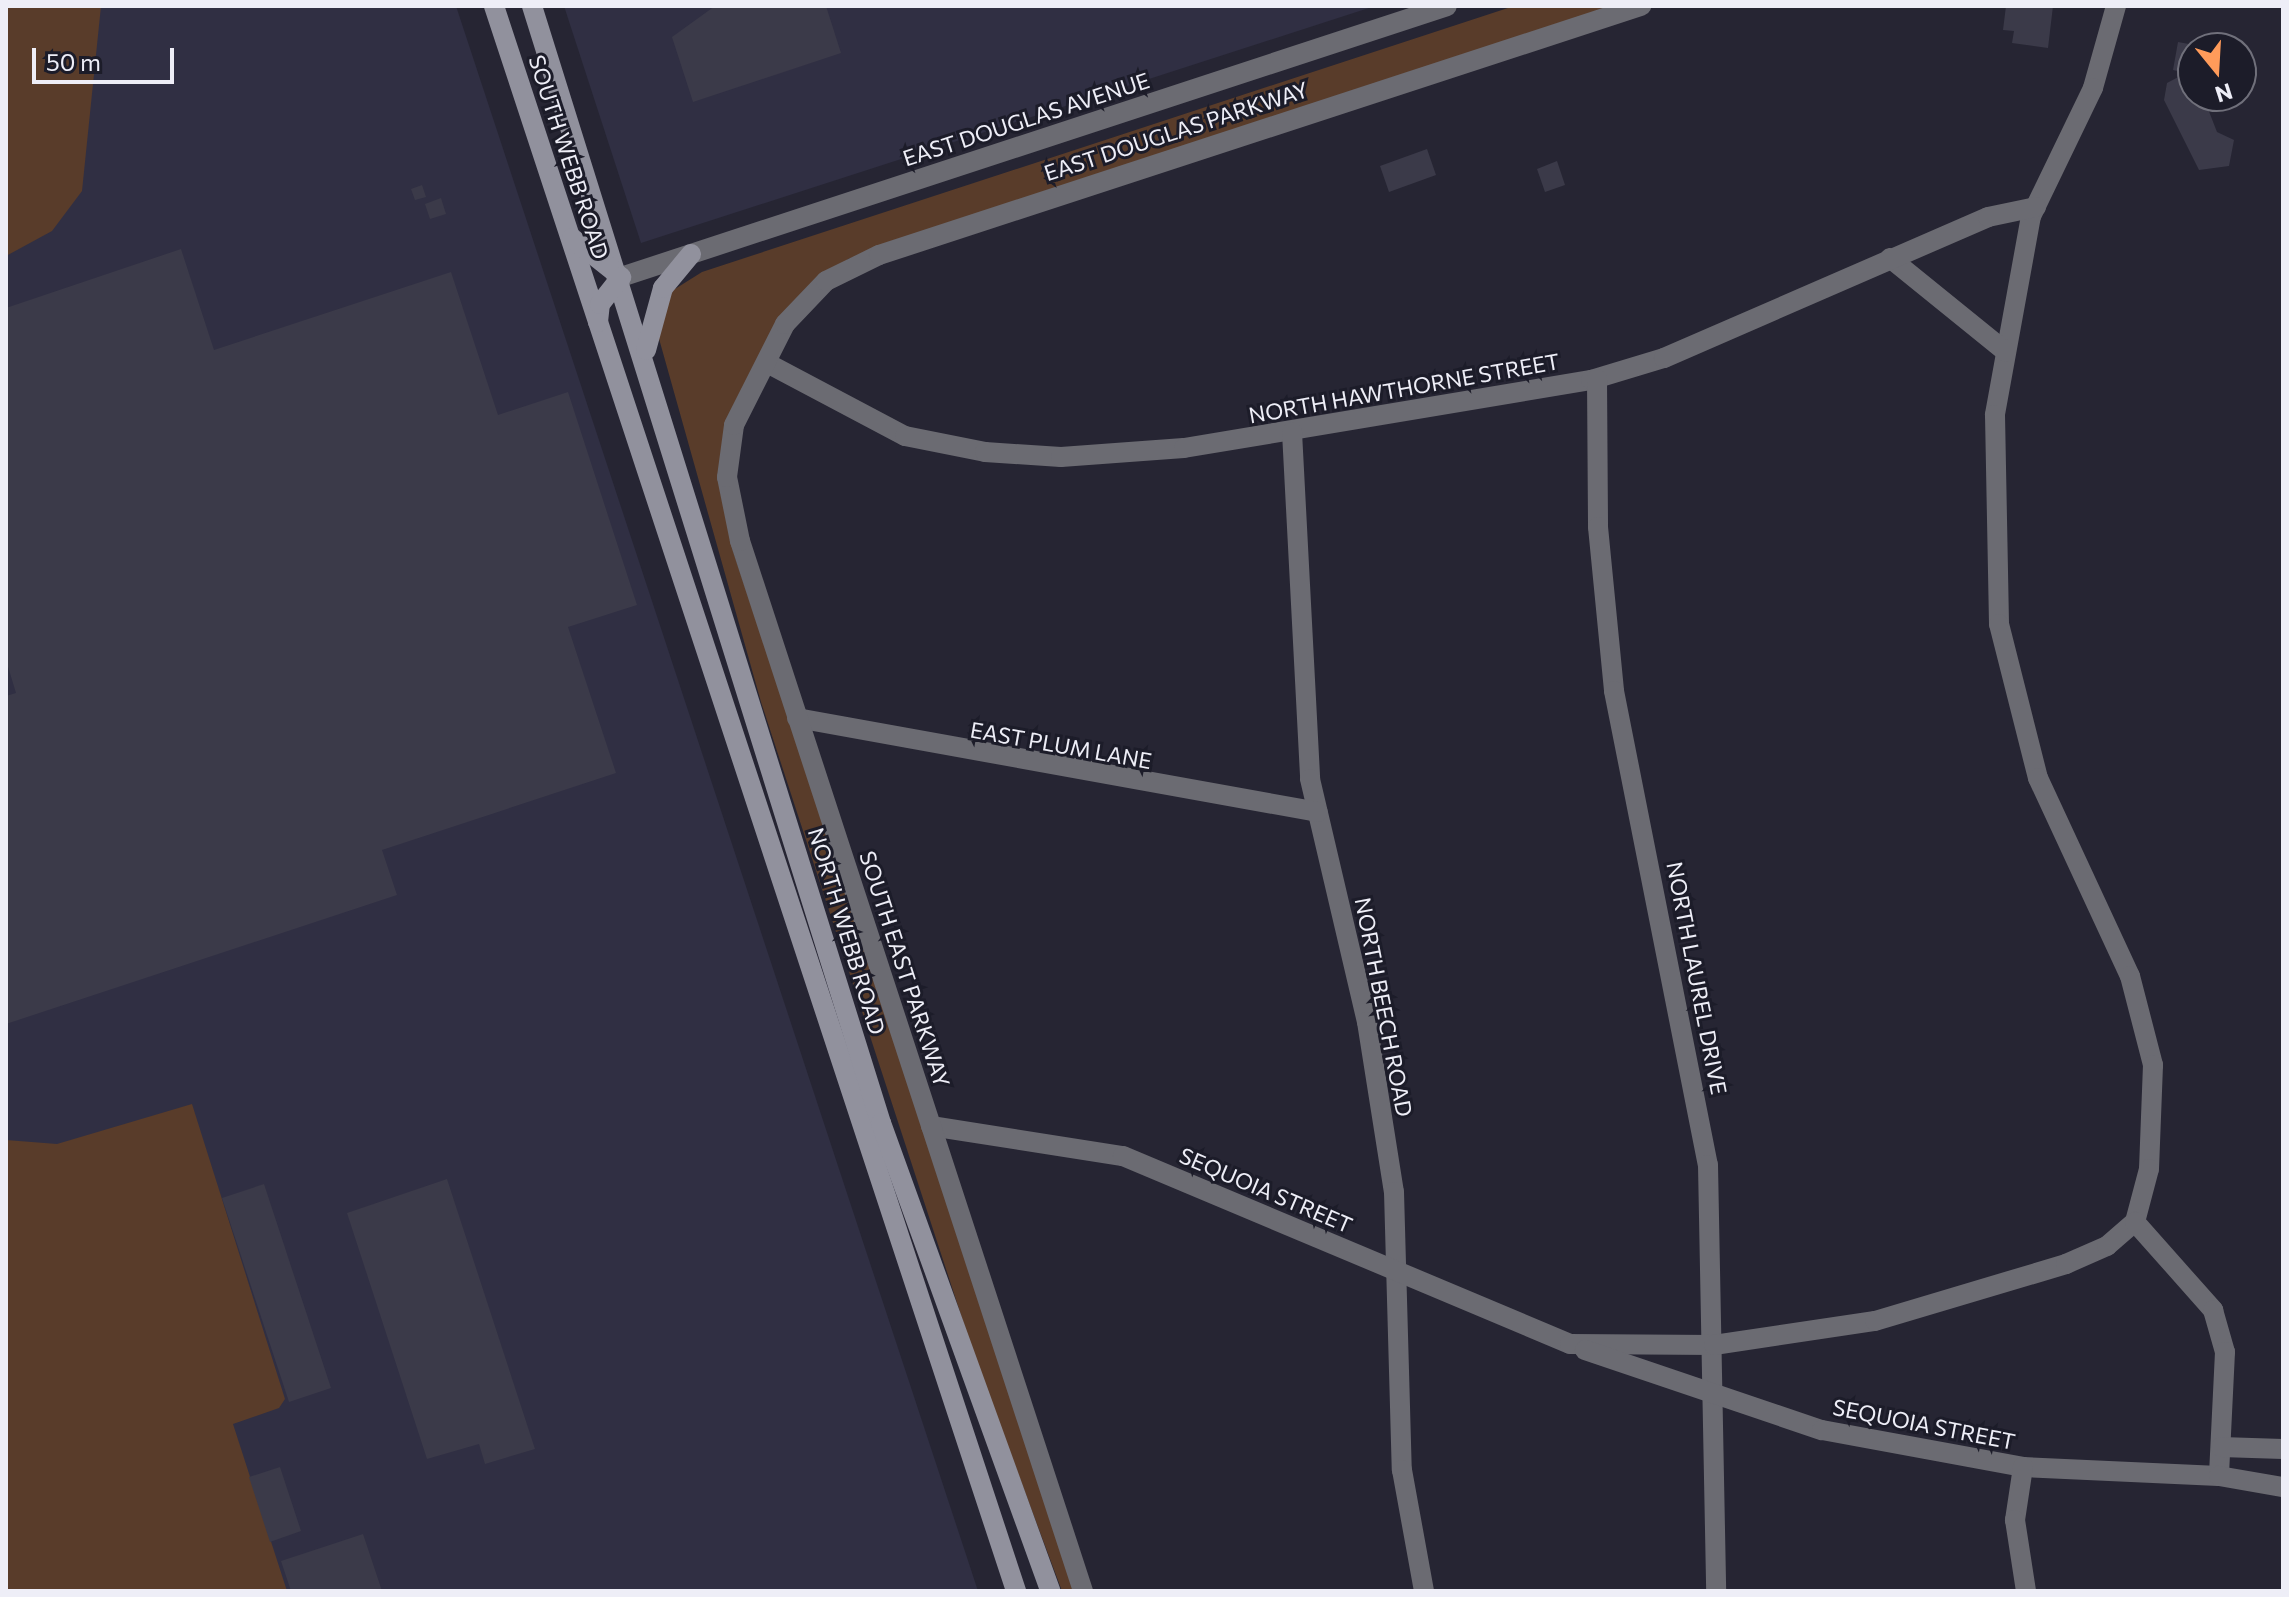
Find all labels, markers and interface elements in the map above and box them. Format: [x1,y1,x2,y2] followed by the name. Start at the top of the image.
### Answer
[36,32,178,82] scale bar
[2177,32,2257,112] north arrow
[46,47,101,76] text: 50 m
[524,52,614,262] street label: SOUTH WEBB ROAD
[899,67,1153,171] street label: EAST DOUGLAS AVENUE
[1041,76,1311,186] street label: EAST DOUGLAS PARKWAY
[2212,78,2236,109] text: N
[1247,348,1561,428] street label: NORTH HAWTHORNE STREET
[968,716,1154,774] street label: EAST PLUM LANE
[803,824,891,1038] street label: NORTH WEBB ROAD
[854,848,956,1090] street label: SOUTH EAST PARKWAY
[1661,859,1733,1097] street label: NORTH LAUREL DRIVE
[1350,895,1418,1119] street label: NORTH BEECH ROAD
[1176,1142,1356,1238] street label: SEQUOIA STREET
[1831,1393,2017,1455] street label: SEQUOIA STREET

